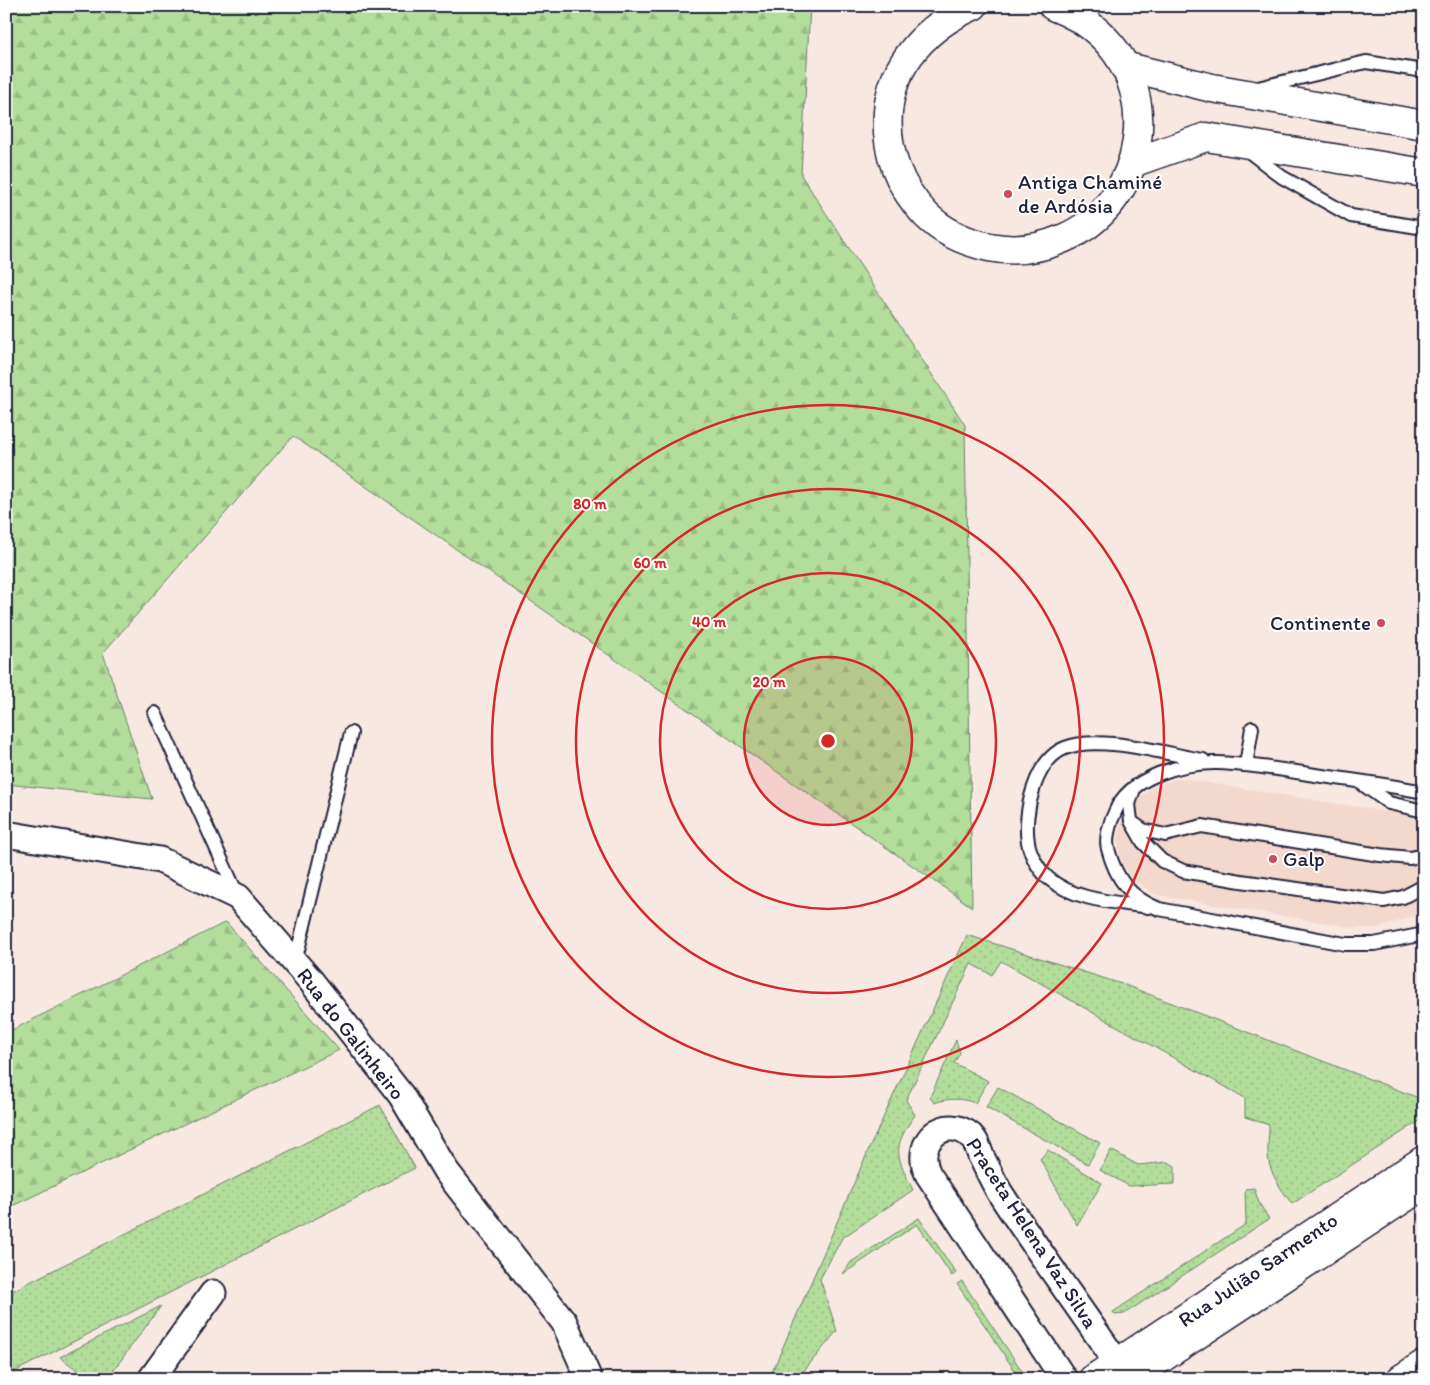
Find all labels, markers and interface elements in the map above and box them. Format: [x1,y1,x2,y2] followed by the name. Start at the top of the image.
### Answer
[1018,169,1162,218] place label: Antiga Chaminé de Ardósia
[1002,188,1014,200] marker: Antiga Chaminé de Ardósia
[573,495,607,513] text: 80 m
[633,554,667,572] text: 60 m
[1270,610,1371,635] place label: Continente
[692,613,727,631] text: 40 m
[1375,617,1387,629] marker: Continente
[752,673,786,691] text: 20 m
[819,732,837,750] centre of rings
[1283,846,1325,871] place label: Galp
[1267,853,1279,865] marker: Galp
[292,963,411,1105] street label: Rua do Galinheiro
[961,1133,1103,1333] street label: Praceta Helena Vaz Silva
[1173,1207,1342,1332] street label: Rua Julião Sarmento

